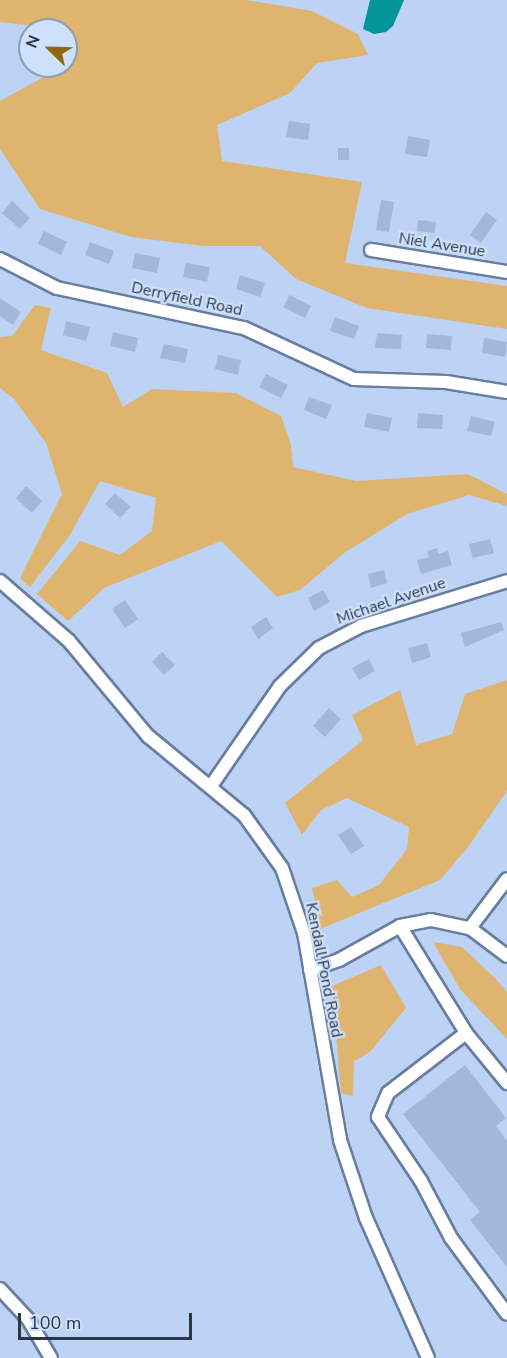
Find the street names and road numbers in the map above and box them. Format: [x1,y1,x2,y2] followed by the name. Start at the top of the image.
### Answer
[397,229,487,261] street label: Niel Avenue
[130,278,244,320] street label: Derryfield Road
[334,573,448,629] street label: Michael Avenue
[301,901,347,1039] street label: Kendall Pond Road

